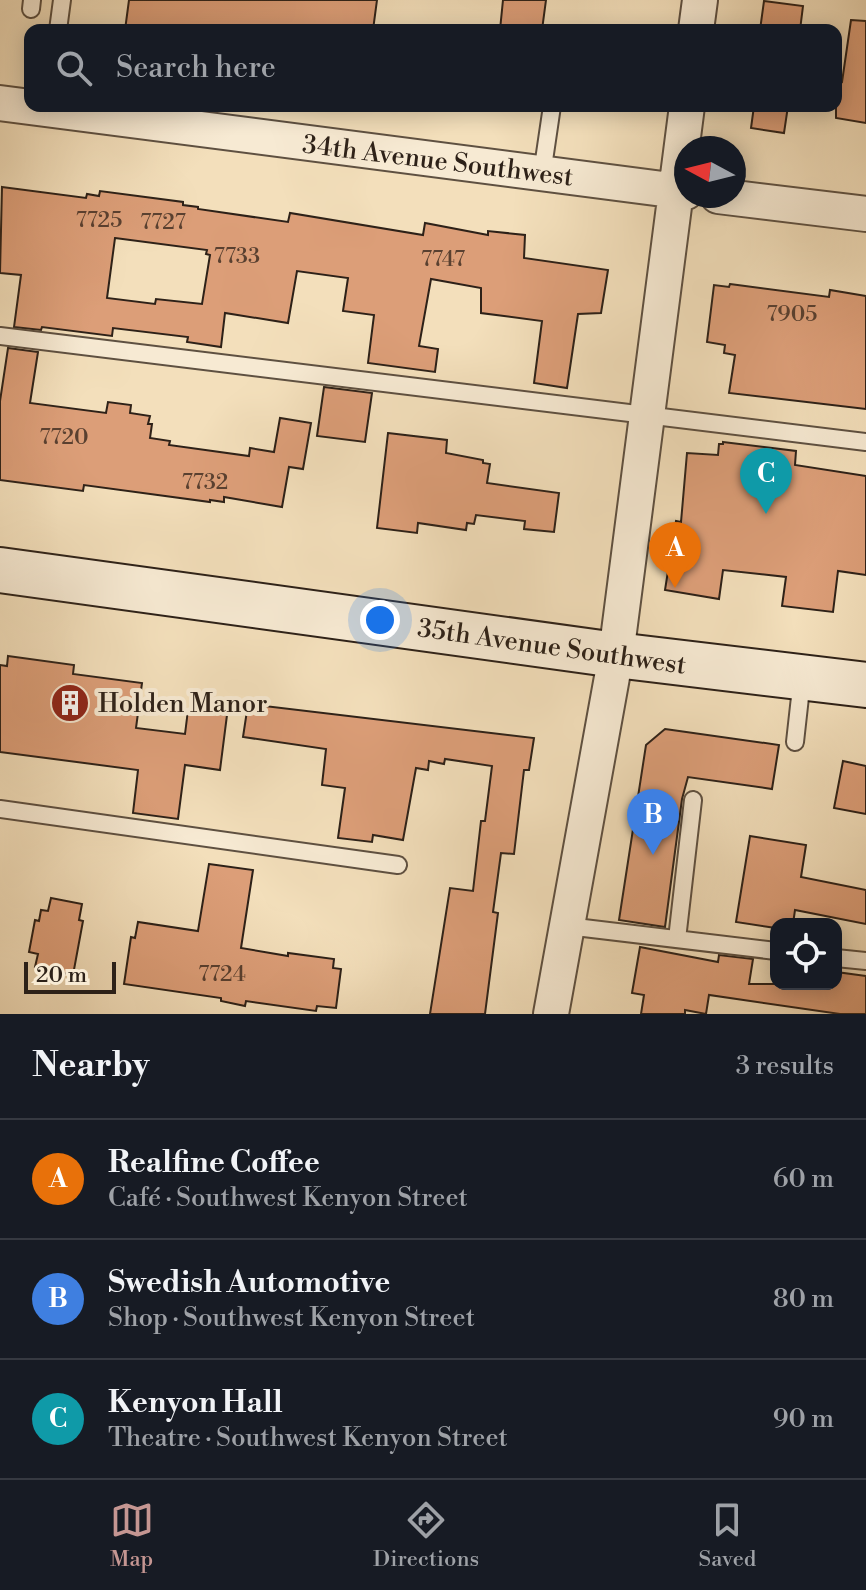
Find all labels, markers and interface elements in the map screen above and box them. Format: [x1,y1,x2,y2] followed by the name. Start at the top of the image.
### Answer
[24,24,842,112] search box
[52,46,96,90] icon: search
[116,49,276,87] text: Search here
[301,129,575,193] street label: 34th Avenue Southwest
[674,136,746,208] north arrow
[76,207,122,234] house number: 7725
[140,209,186,236] house number: 7727
[214,243,260,270] house number: 7733
[421,246,465,273] house number: 7747
[767,301,817,328] house number: 7905
[39,424,89,451] house number: 7720
[740,448,792,514] pin: C
[182,469,228,496] house number: 7732
[649,522,701,588] pin: A
[360,600,400,640] your location
[415,612,688,682] street label: 35th Avenue Southwest
[49,682,91,724] building icon: Holden Manor
[98,688,267,720] place label: Holden Manor
[627,789,679,855] pin: B
[770,918,842,990] map controls
[770,918,842,990] button: locate
[24,958,116,994] scale bar
[198,961,246,988] house number: 7724
[36,962,87,989] text: 20 m
[32,1045,150,1087] text: Nearby
[736,1050,834,1082] text: 3 results
[108,1144,320,1182] text: Realfine Coffee
[49,1163,67,1195] text: A
[773,1163,834,1195] text: 60 m
[108,1182,468,1214] text: Café · Southwest Kenyon Street
[108,1264,390,1302] text: Swedish Automotive
[48,1283,68,1315] text: B
[773,1283,834,1315] text: 80 m
[108,1302,475,1334] text: Shop · Southwest Kenyon Street
[108,1384,283,1422] text: Kenyon Hall
[49,1403,67,1435] text: C
[773,1403,834,1435] text: 90 m
[108,1422,508,1454] text: Theatre · Southwest Kenyon Street
[110,1498,154,1573] tab: Map
[373,1498,479,1573] tab: Directions
[699,1498,756,1573] tab: Saved

